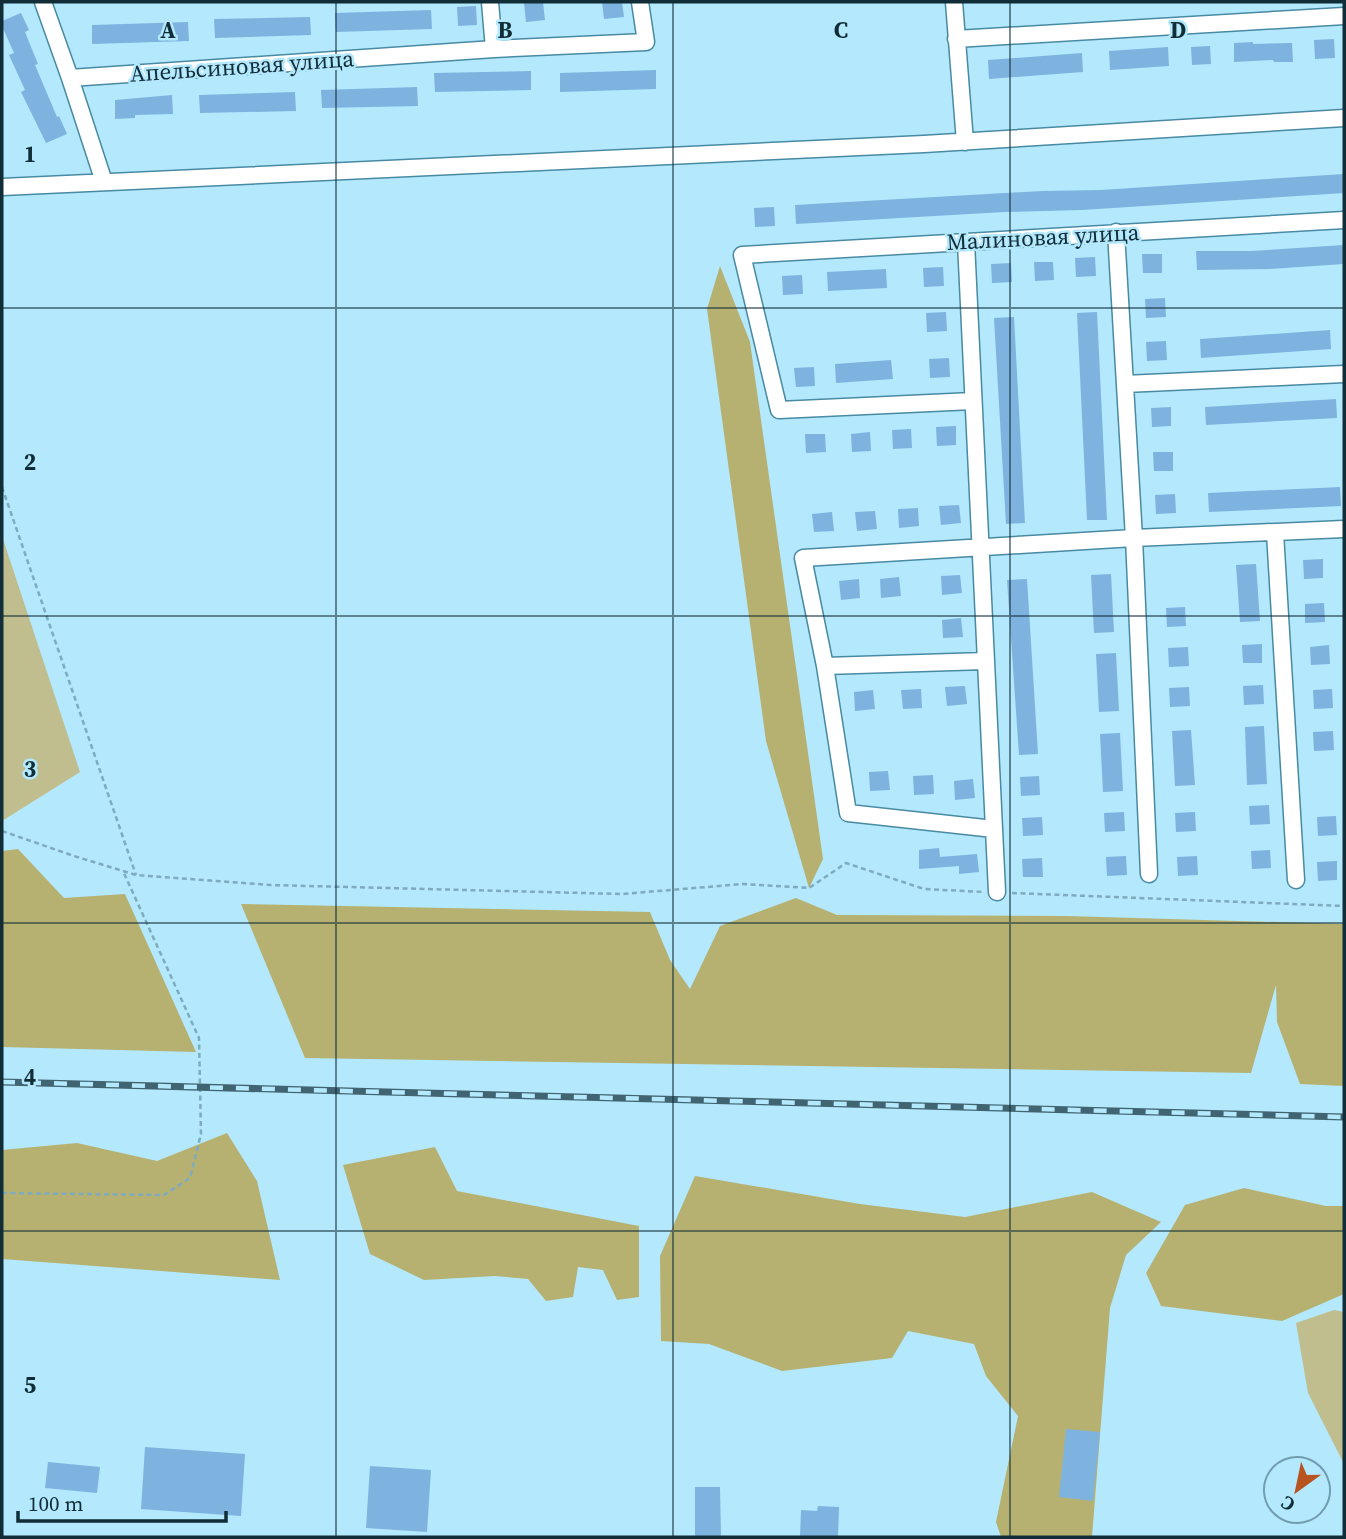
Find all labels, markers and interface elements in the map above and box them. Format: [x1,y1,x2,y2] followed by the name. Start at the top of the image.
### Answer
[160,14,176,46] text: A
[498,14,513,46] text: B
[834,14,848,46] text: C
[1170,14,1186,46] text: D
[129,42,355,90] street label: Апельсиновая улица
[24,138,36,170] text: 1
[946,216,1140,258] street label: Малиновая улица
[24,446,36,478] text: 2
[24,753,36,785] text: 3
[24,1061,36,1093] text: 4
[24,1369,36,1401] text: 5
[1262,1455,1332,1525] north arrow
[18,1480,226,1524] scale bar
[28,1489,83,1518] text: 100 m
[1276,1490,1300,1518] text: С

